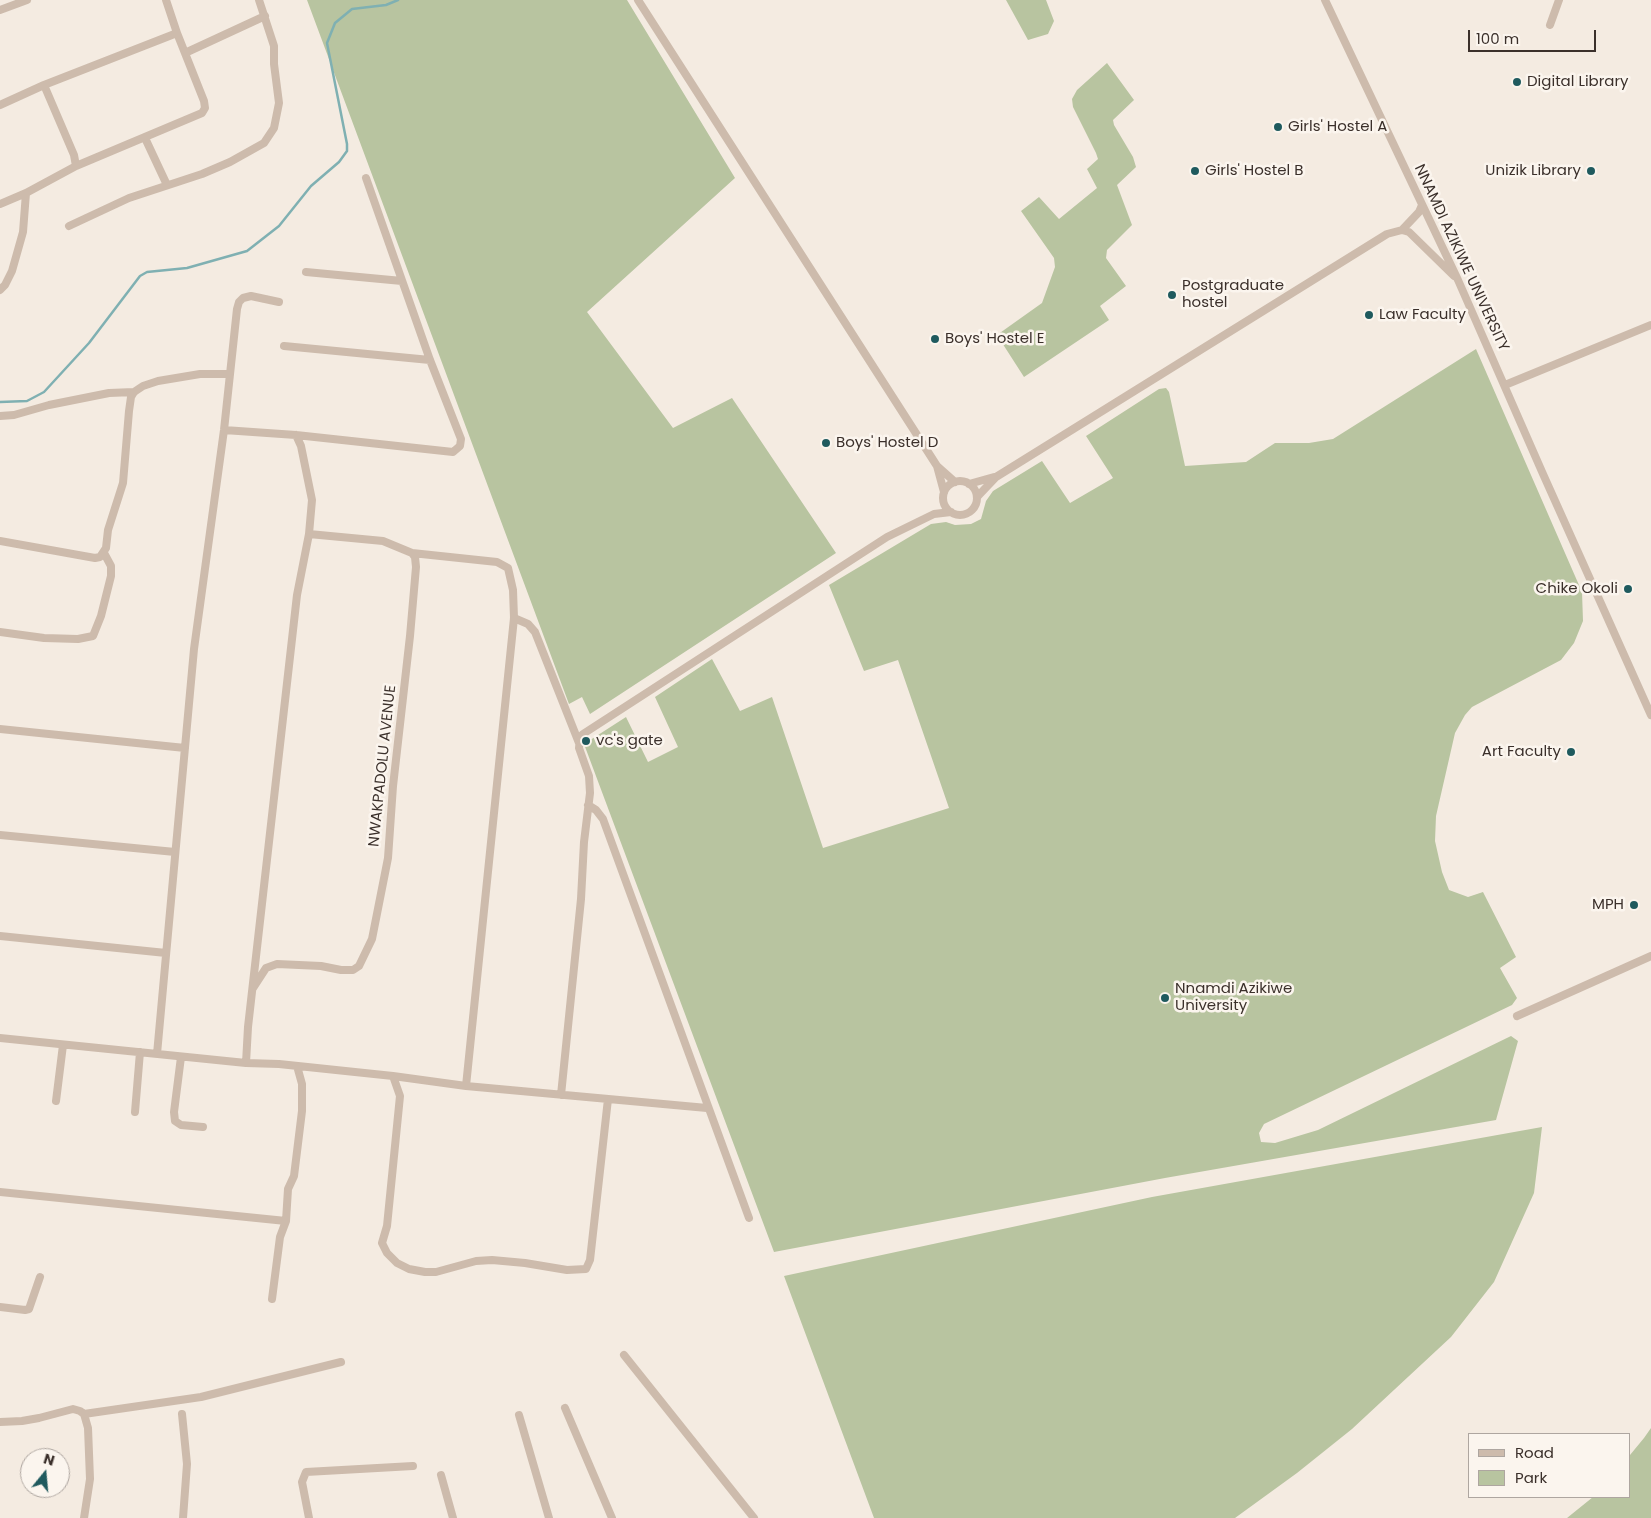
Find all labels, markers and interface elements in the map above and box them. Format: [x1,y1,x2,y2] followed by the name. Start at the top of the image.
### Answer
[1471,20,1598,52] scale bar
[1476,28,1519,49] text: 100 m
[1527,73,1629,91] place label: Digital Library
[1511,76,1523,88] marker: Digital Library
[1288,118,1387,136] place label: Girls' Hostel A
[1272,121,1284,133] marker: Girls' Hostel A
[1205,162,1303,180] place label: Girls' Hostel B
[1410,162,1512,354] street label: NNAMDI AZIKIWE UNIVERSITY
[1485,162,1581,180] place label: Unizik Library
[1189,165,1201,177] marker: Girls' Hostel B
[1585,165,1597,177] marker: Unizik Library
[1182,277,1284,312] place label: Postgraduate hostel
[1166,289,1178,301] marker: Postgraduate hostel
[1379,306,1466,324] place label: Law Faculty
[1363,309,1375,321] marker: Law Faculty
[945,330,1044,348] place label: Boys' Hostel E
[929,333,941,345] marker: Boys' Hostel E
[836,434,938,452] place label: Boys' Hostel D
[820,437,832,449] marker: Boys' Hostel D
[1536,580,1618,598] place label: Chike Okoli
[1622,583,1634,595] marker: Chike Okoli
[366,684,400,848] street label: NWAKPADOLU AVENUE
[596,732,663,750] place label: vc's gate
[580,735,592,747] marker: vc's gate
[1482,743,1561,761] place label: Art Faculty
[1565,746,1577,758] marker: Art Faculty
[1592,896,1624,914] place label: MPH
[1628,899,1640,911] marker: MPH
[1175,980,1292,1015] place label: Nnamdi Azikiwe University
[1159,992,1171,1004] marker: Nnamdi Azikiwe University
[1468,1433,1631,1498] legend
[1515,1442,1554,1463] text: Road
[20,1448,70,1498] north arrow
[41,1449,57,1471] text: N
[1515,1467,1547,1488] text: Park

